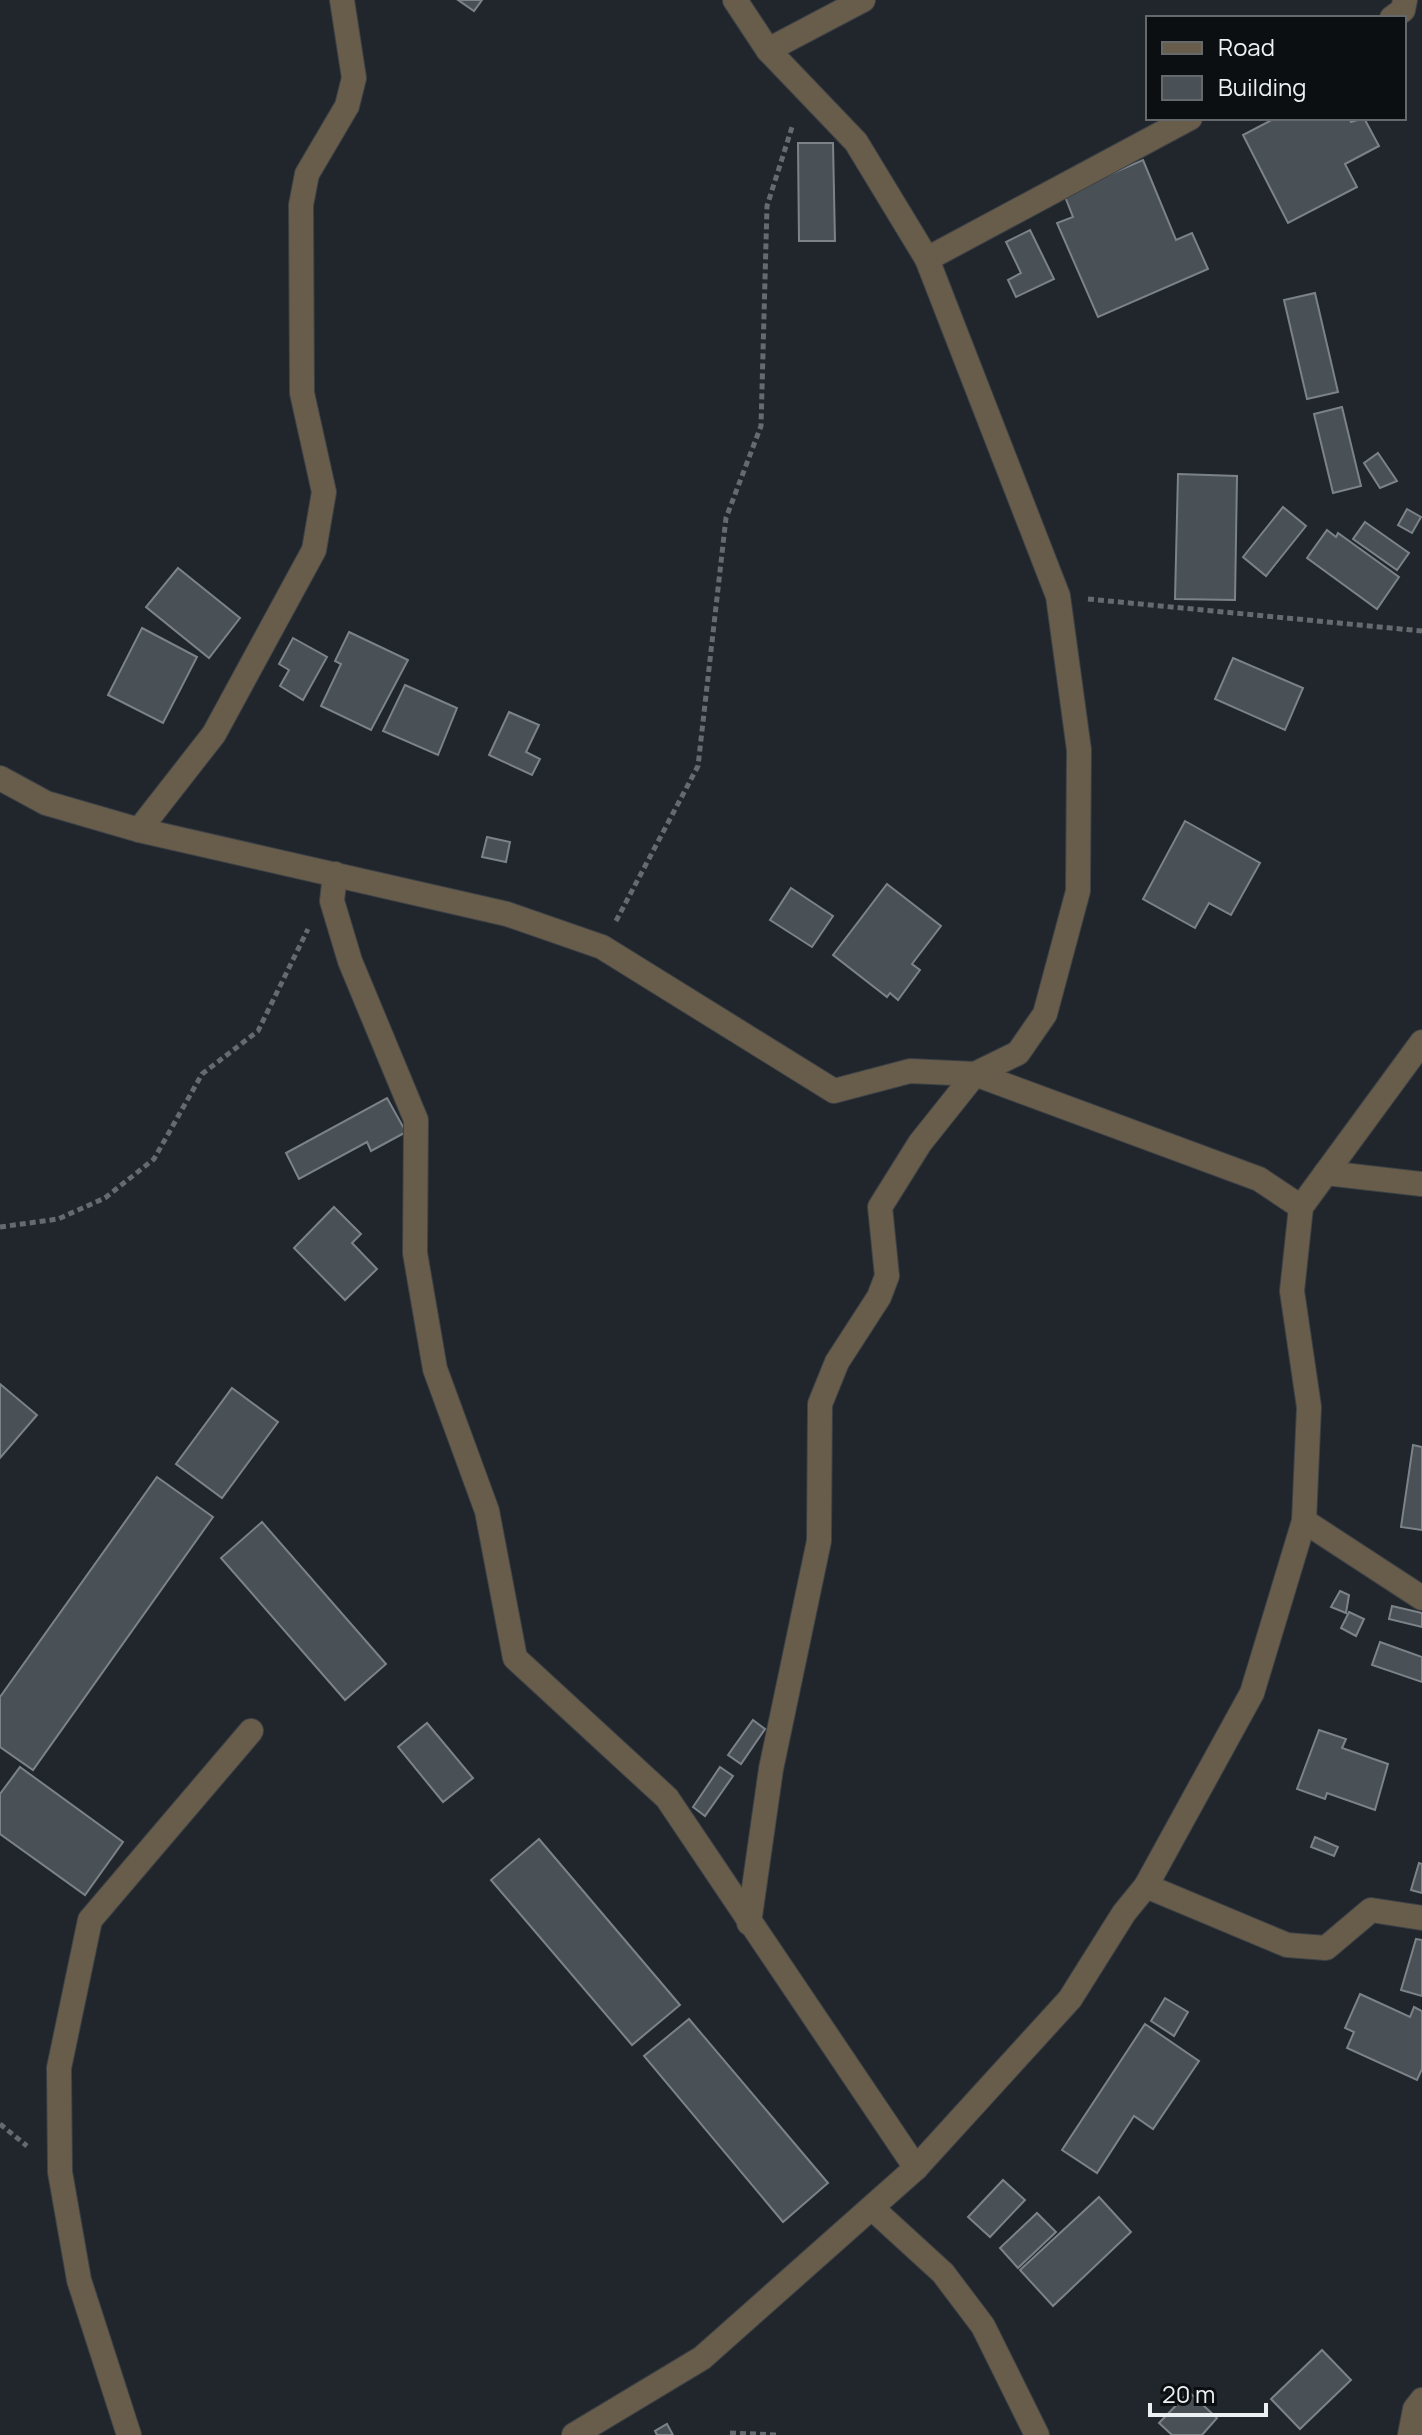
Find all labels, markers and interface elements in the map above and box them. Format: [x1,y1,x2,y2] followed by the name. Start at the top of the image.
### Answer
[1146,16,1406,120] legend
[1218,30,1275,63] text: Road
[1218,70,1306,103] text: Building
[1150,2367,1266,2417] scale bar
[1162,2377,1215,2410] text: 20 m

